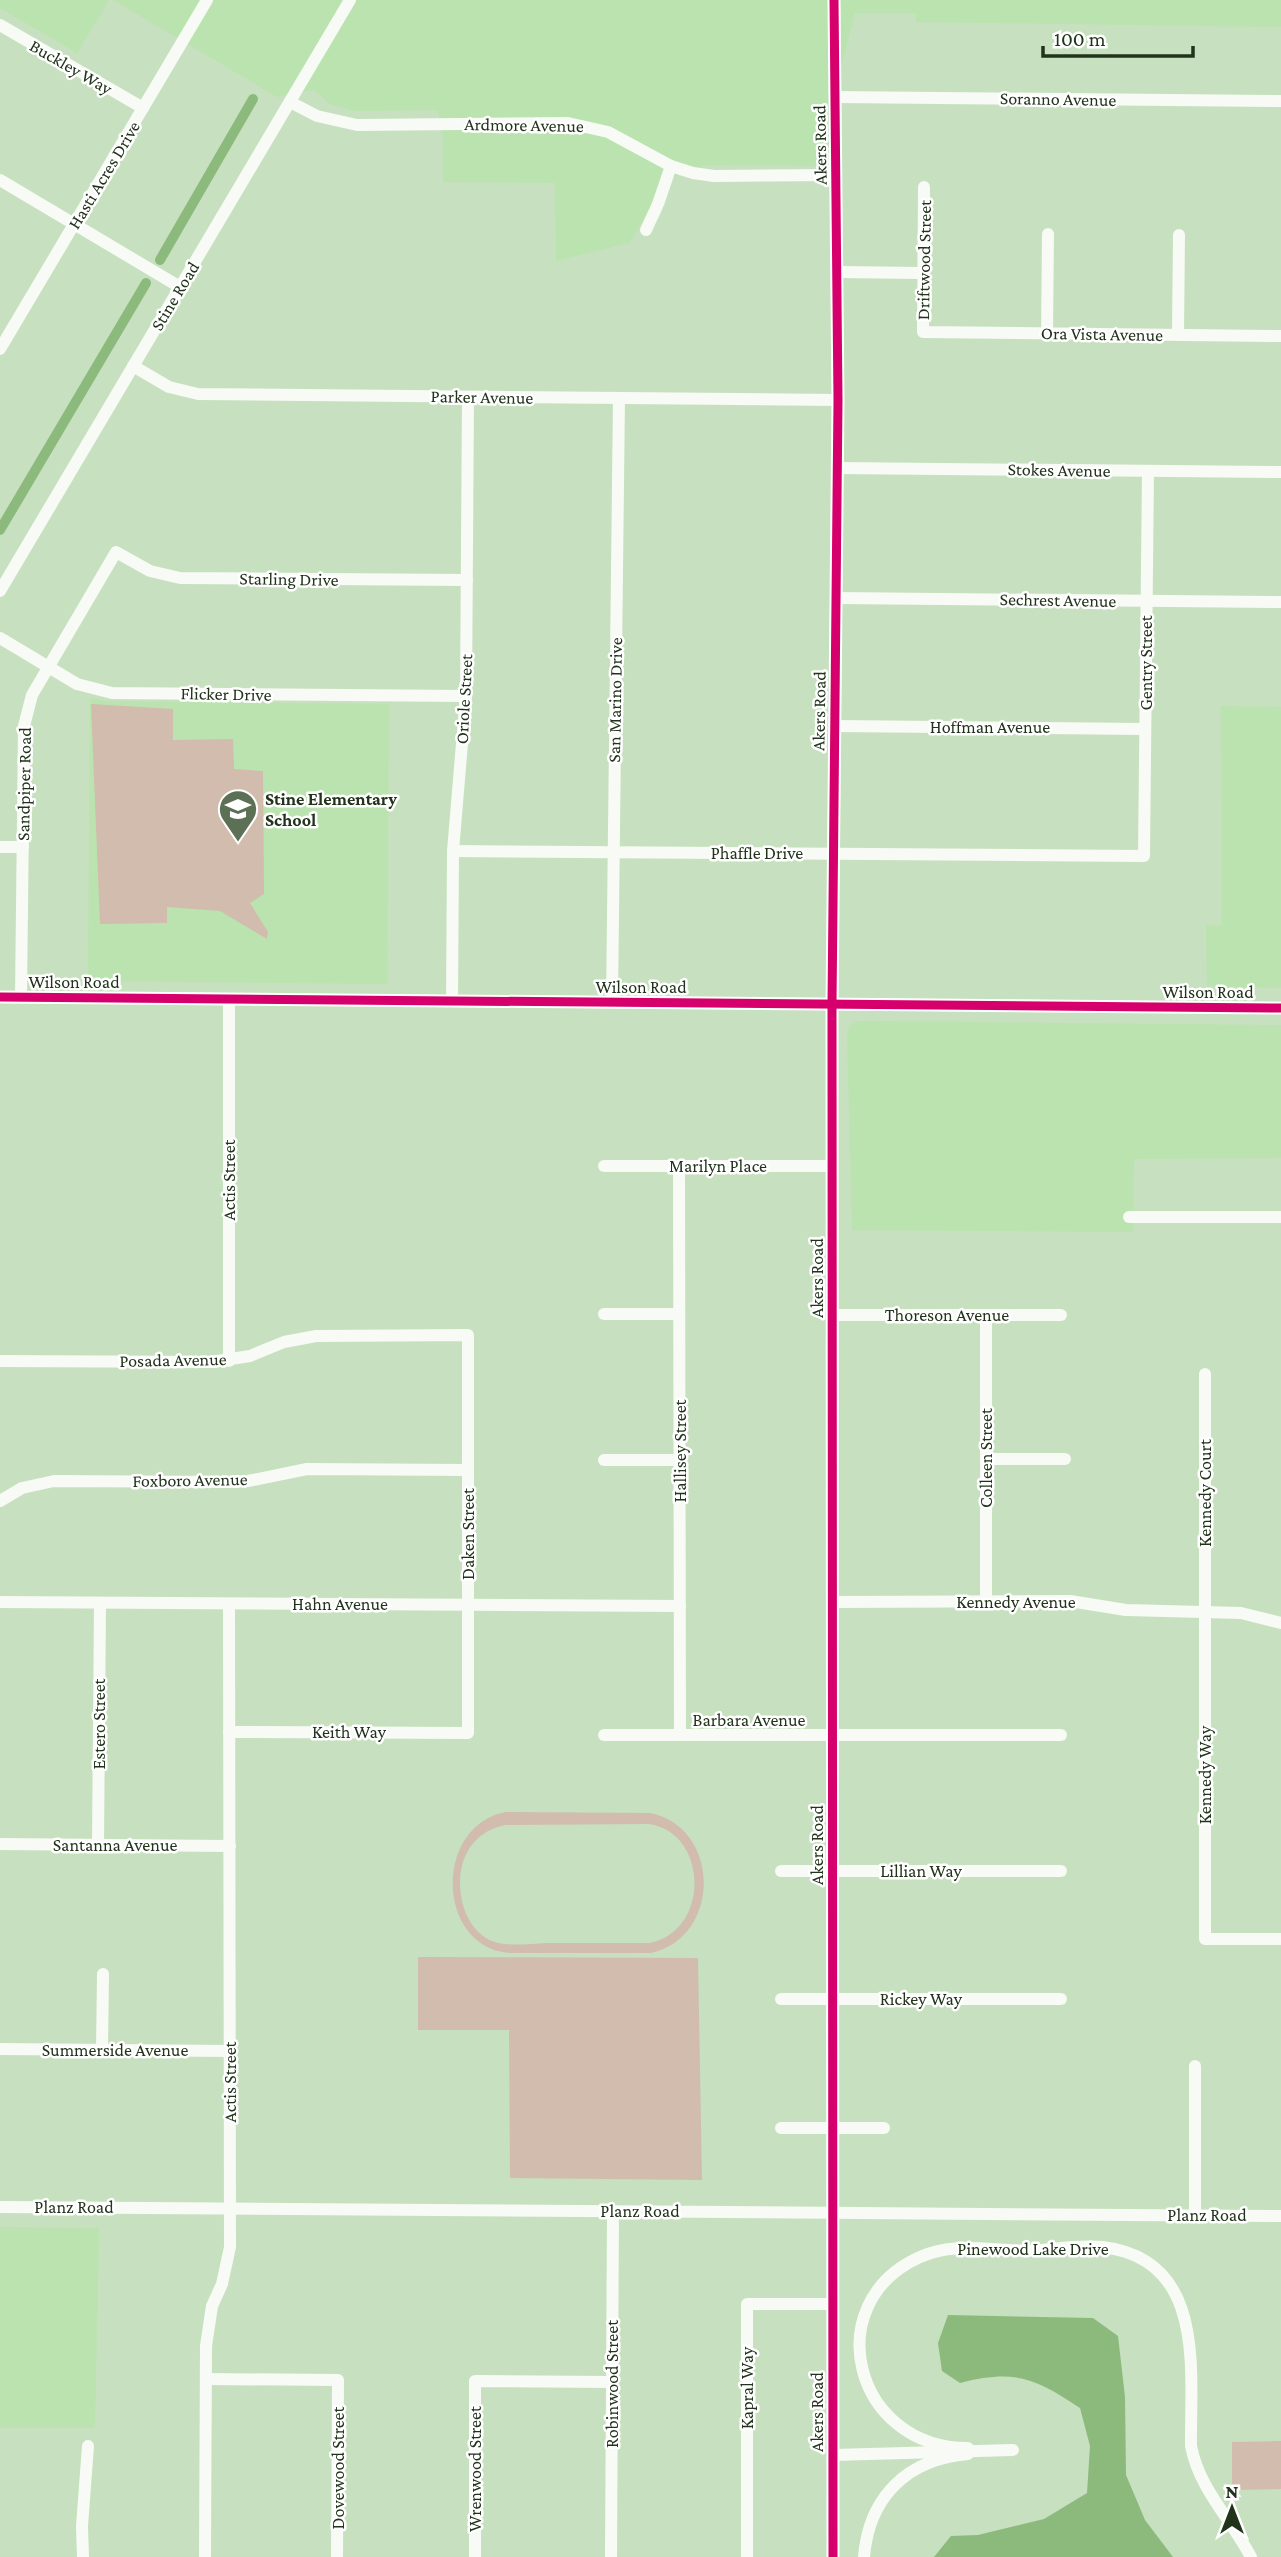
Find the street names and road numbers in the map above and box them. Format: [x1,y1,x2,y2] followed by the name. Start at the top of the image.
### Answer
[26,35,116,99] street label: Buckley Way
[1000,88,1116,110] street label: Soranno Avenue
[809,104,831,185] street label: Akers Road
[464,114,584,136] street label: Ardmore Avenue
[64,117,144,233] street label: Hasti Acres Drive
[913,199,935,320] street label: Driftwood Street
[147,258,204,334] street label: Stine Road
[1041,323,1163,345] street label: Ora Vista Avenue
[431,386,534,408] street label: Parker Avenue
[1007,459,1111,481] street label: Stokes Avenue
[239,568,339,590] street label: Starling Drive
[999,589,1117,611] street label: Sechrest Avenue
[1136,614,1156,711] street label: Gentry Street
[604,637,626,763] street label: San Marino Drive
[452,652,476,745] street label: Oriole Street
[808,670,830,751] street label: Akers Road
[180,683,272,705] street label: Flicker Drive
[930,717,1050,737] street label: Hoffman Avenue
[13,726,35,841] street label: Sandpiper Road
[711,843,803,863] street label: Phaffle Drive
[28,972,120,992] street label: Wilson Road
[595,977,687,997] street label: Wilson Road
[1162,982,1254,1002] street label: Wilson Road
[219,1138,239,1220] street label: Actis Street
[669,1156,767,1176] street label: Marilyn Place
[807,1238,827,1318] street label: Akers Road
[885,1305,1009,1325] street label: Thoreson Avenue
[119,1349,227,1371] street label: Posada Avenue
[670,1398,690,1503] street label: Hallisey Street
[976,1407,996,1508] street label: Colleen Street
[1195,1438,1215,1547] street label: Kennedy Court
[132,1469,248,1491] street label: Foxboro Avenue
[458,1487,478,1580] street label: Daken Street
[956,1592,1076,1612] street label: Kennedy Avenue
[292,1594,388,1614] street label: Hahn Avenue
[89,1677,109,1770] street label: Estero Street
[693,1710,806,1730] street label: Barbara Avenue
[312,1722,387,1742] street label: Keith Way
[1195,1725,1215,1824] street label: Kennedy Way
[807,1805,827,1885] street label: Akers Road
[53,1835,177,1855] street label: Santanna Avenue
[880,1861,962,1881] street label: Lillian Way
[880,1989,963,2009] street label: Rickey Way
[42,2040,188,2060] street label: Summerside Avenue
[220,2040,240,2122] street label: Actis Street
[34,2197,114,2217] street label: Planz Road
[600,2201,680,2221] street label: Planz Road
[1167,2205,1247,2225] street label: Planz Road
[957,2239,1109,2259] street label: Pinewood Lake Drive
[602,2319,622,2448] street label: Robinwood Street
[737,2346,757,2429] street label: Kapral Way
[807,2372,827,2452] street label: Akers Road
[465,2405,485,2532] street label: Wrenwood Street
[328,2406,348,2529] street label: Dovewood Street

